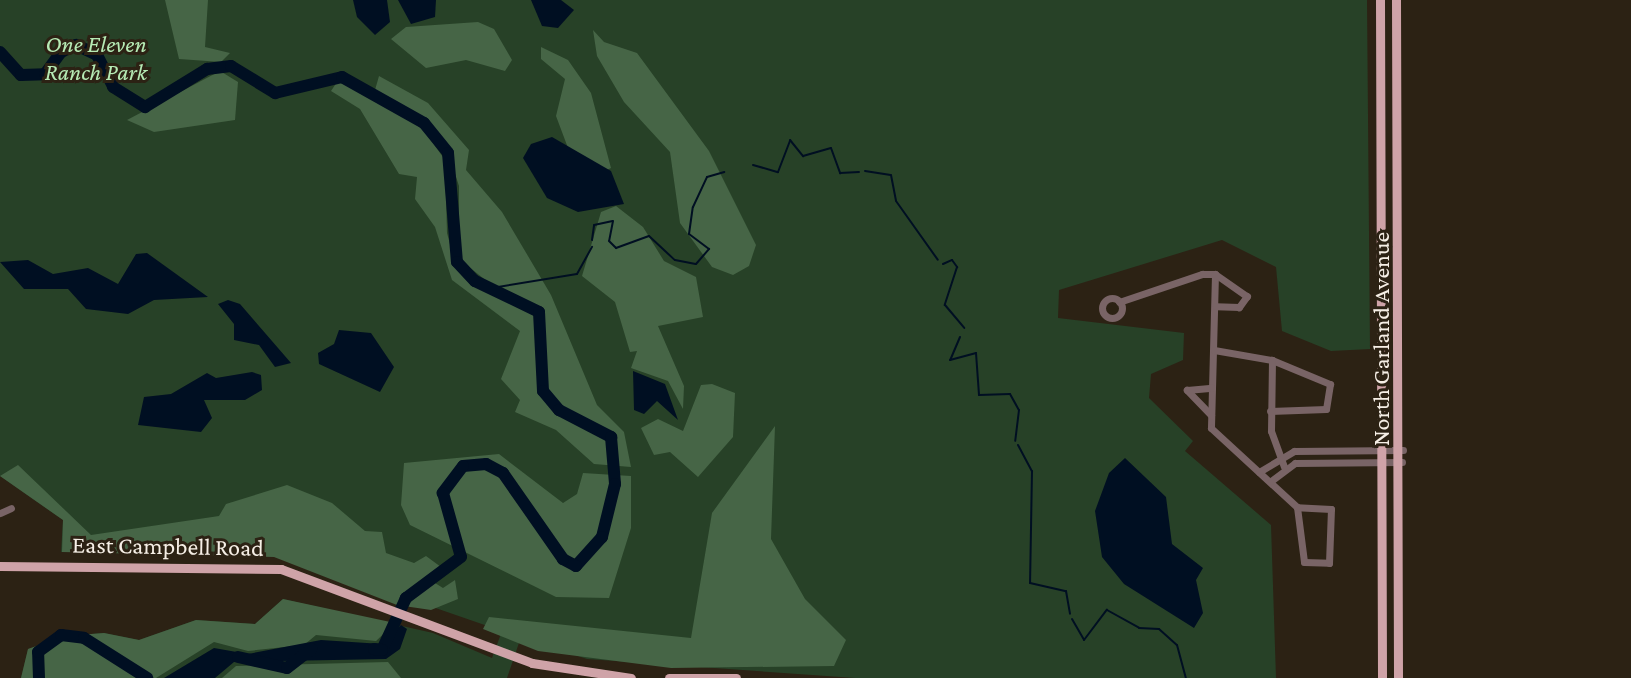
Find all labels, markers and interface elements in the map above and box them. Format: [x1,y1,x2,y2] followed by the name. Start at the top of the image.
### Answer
[45,30,147,86] park label: One Eleven Ranch Park
[1367,232,1395,446] street label: North Garland Avenue
[72,530,264,562] street label: East Campbell Road

